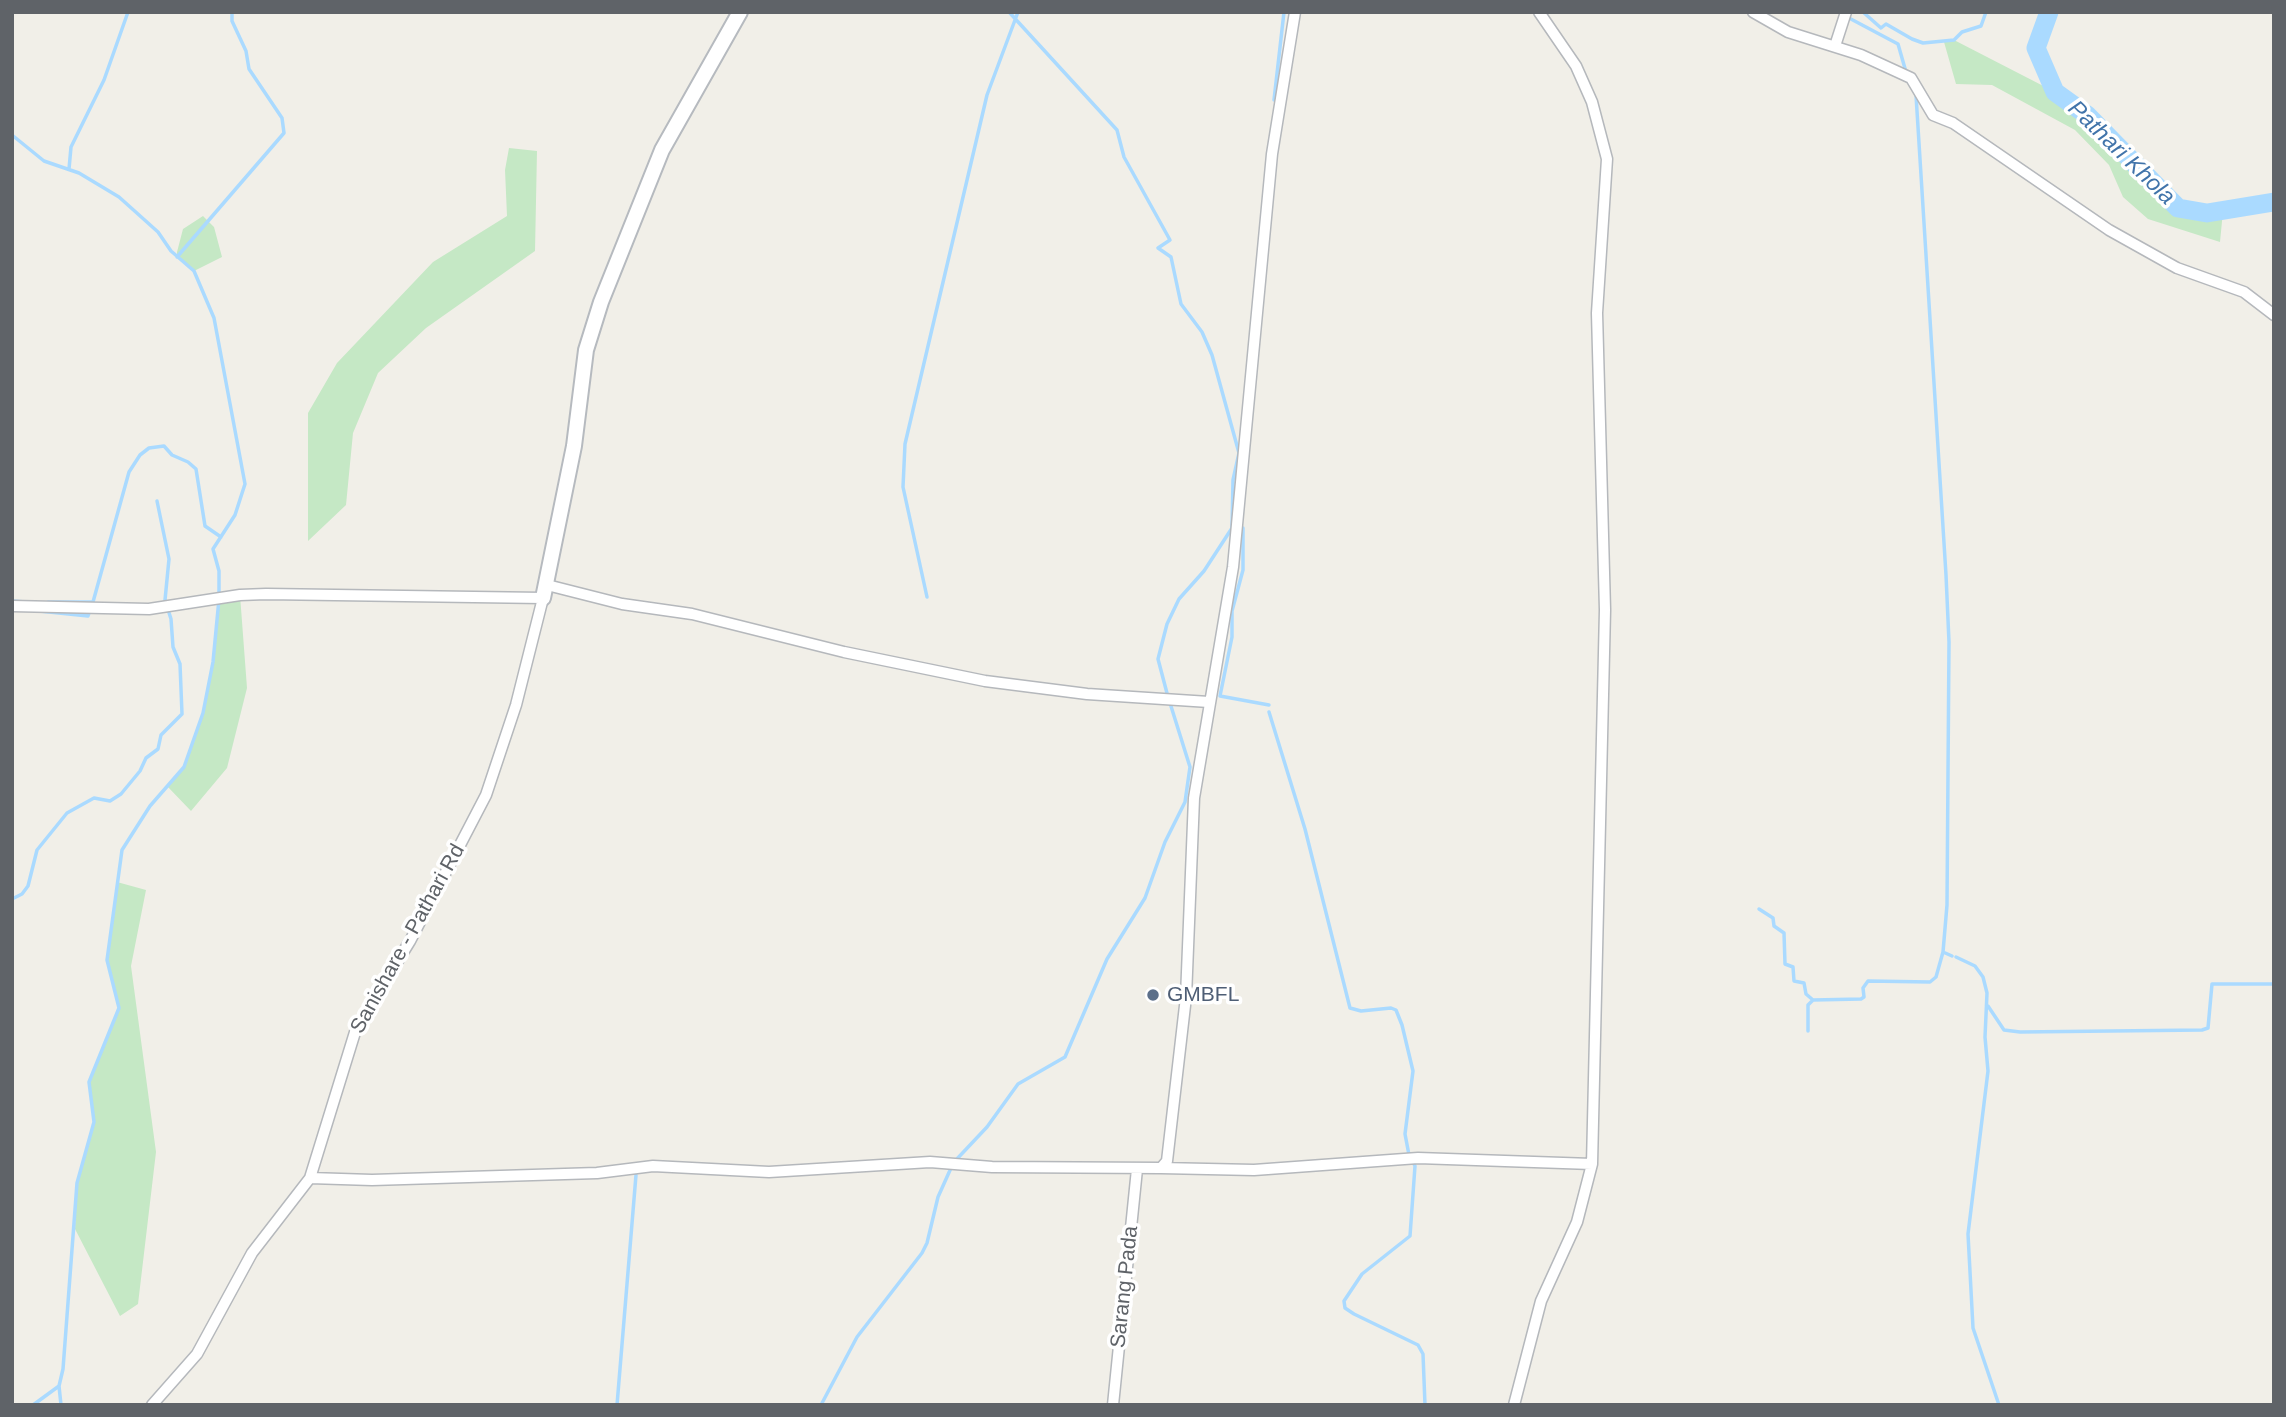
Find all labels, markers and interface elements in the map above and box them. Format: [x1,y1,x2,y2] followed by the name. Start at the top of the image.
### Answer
[2062,95,2180,211] water label: Pathari Khola
[345,840,471,1038] street label: Sanishare - Pathari Rd
[1167,982,1239,1008] place label: GMBFL
[1145,987,1161,1003] marker: GMBFL
[1106,1225,1144,1349] street label: Sarang Pada

